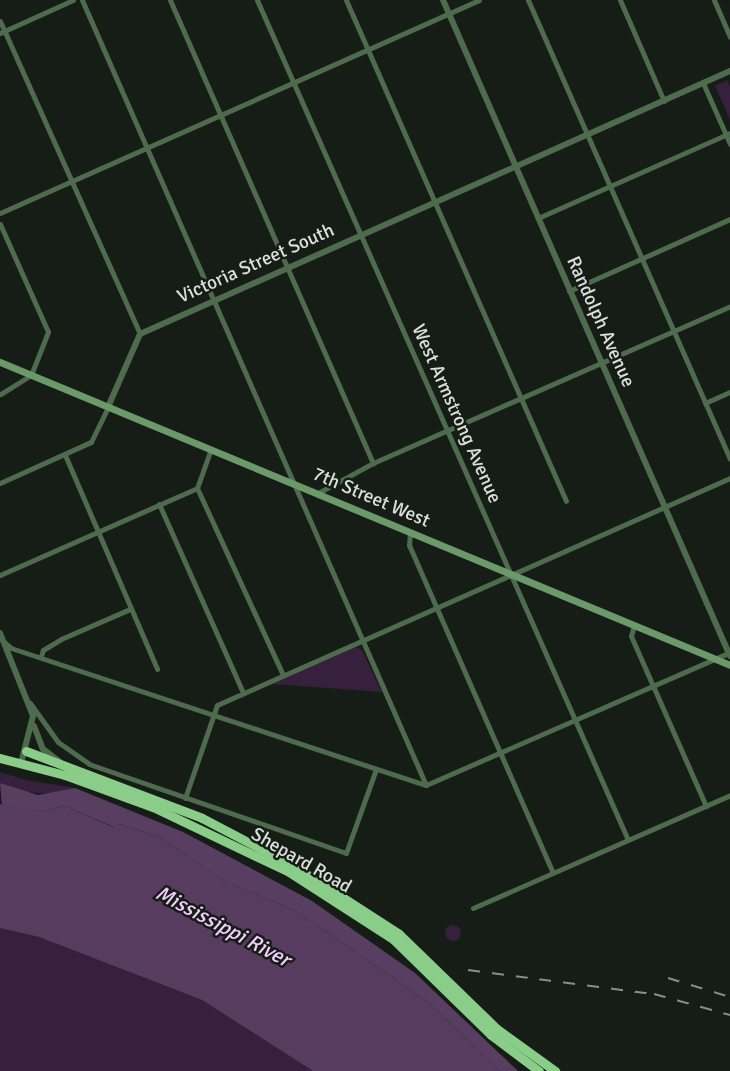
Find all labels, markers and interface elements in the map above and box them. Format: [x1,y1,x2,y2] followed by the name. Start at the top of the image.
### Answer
[174,219,338,309] street label: Victoria Street South
[561,253,639,391] street label: Randolph Avenue
[406,321,506,507] street label: West Armstrong Avenue
[309,463,433,533] street label: 7th Street West
[247,823,355,899] street label: Shepard Road
[151,880,295,972] water label: Mississippi River

